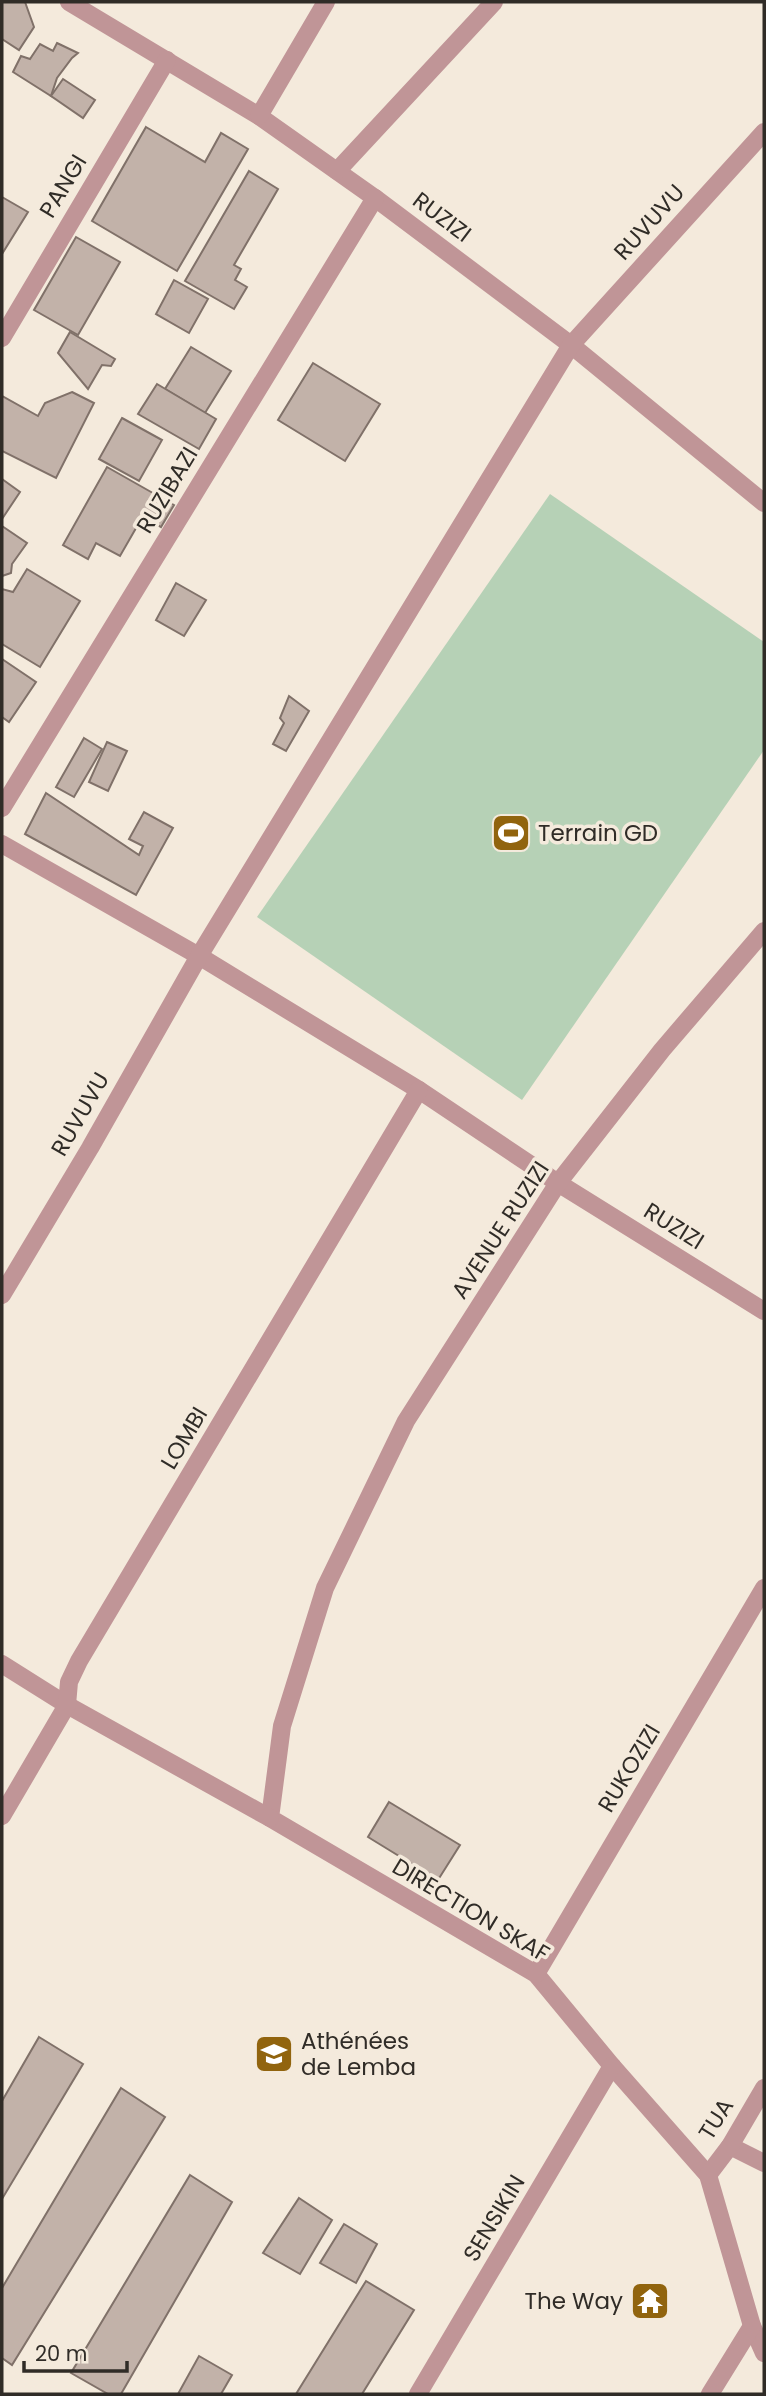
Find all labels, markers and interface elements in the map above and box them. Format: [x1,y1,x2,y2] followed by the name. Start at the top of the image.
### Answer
[32,148,94,224] street label: PANGI
[606,177,692,267] street label: RUVUVU
[406,184,478,250] street label: RUZIZI
[129,441,205,539] street label: RUZIBAZI
[490,812,532,854] sports icon: Terrain GD
[538,817,658,849] place label: Terrain GD
[43,1066,117,1162] street label: RUVUVU
[443,1155,557,1305] street label: AVENUE RUZIZI
[638,1195,710,1257] street label: RUZIZI
[153,1401,215,1475] street label: LOMBI
[590,1718,668,1818] street label: RUKOZIZI
[386,1850,556,1970] street label: DIRECTION SKAF
[301,2025,416,2083] place label: Athénées de Lemba
[253,2033,295,2075] school or university icon: Athénées de Lemba
[691,2092,741,2146] street label: TUA
[456,2169,532,2267] street label: SENSIKIN
[629,2280,671,2322] temple icon: The Way
[524,2285,623,2317] place label: The Way
[24,2330,128,2374] scale bar
[35,2339,88,2368] text: 20 m

